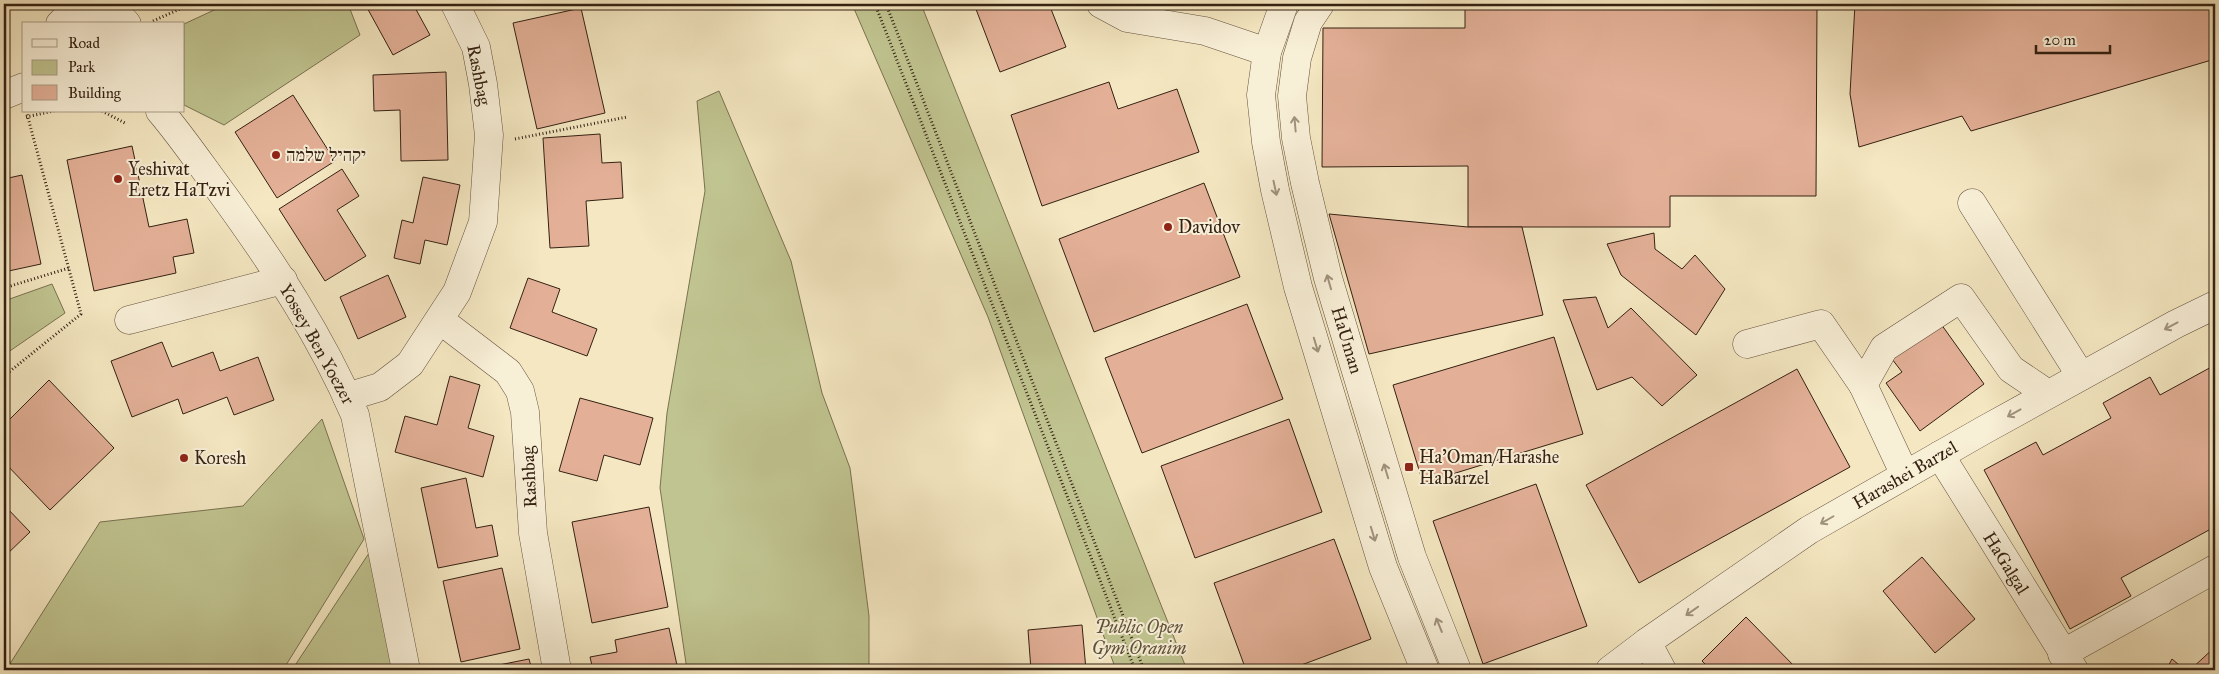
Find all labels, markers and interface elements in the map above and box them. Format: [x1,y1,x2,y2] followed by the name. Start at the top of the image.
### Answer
[22,22,185,112] legend
[2036,22,2110,54] scale bar
[2044,31,2076,49] text: 20 m
[68,34,100,52] text: Road
[461,43,496,108] street label: Rashbag
[68,58,95,76] text: Park
[68,84,122,102] text: Building
[1290,116,1299,132] one-way arrow
[286,144,366,166] place label: יקהיל שלמה
[270,149,282,161] marker: יקהיל שלמה
[128,158,231,201] place label: Yeshivat Eretz HaTzvi
[112,173,124,185] marker: Yeshivat Eretz HaTzvi
[1271,180,1280,196] one-way arrow
[1178,216,1241,238] place label: Davidov
[1162,221,1174,233] marker: Davidov
[1324,275,1334,291] one-way arrow
[275,280,359,408] street label: Yossey Ben Yoezer
[1326,304,1368,376] street label: HaUman
[2165,322,2179,332] one-way arrow
[1312,337,1321,352] one-way arrow
[2006,408,2021,418] one-way arrow
[1849,436,1961,514] street label: Harashei Barzel
[516,445,543,508] street label: Rashbag
[1419,446,1559,489] place label: Ha'Oman/Harashe HaBarzel
[194,447,246,469] place label: Koresh
[178,452,190,464] marker: Koresh
[1403,461,1415,473] marker: Ha'Oman/Harashe HaBarzel
[1381,464,1391,480] one-way arrow
[1821,516,1835,526] one-way arrow
[1369,526,1379,542] one-way arrow
[1977,528,2034,599] street label: HaGalgal
[1686,606,1700,616] one-way arrow
[1092,616,1187,659] park label: Public Open Gym Oranim
[1434,618,1443,633] one-way arrow

